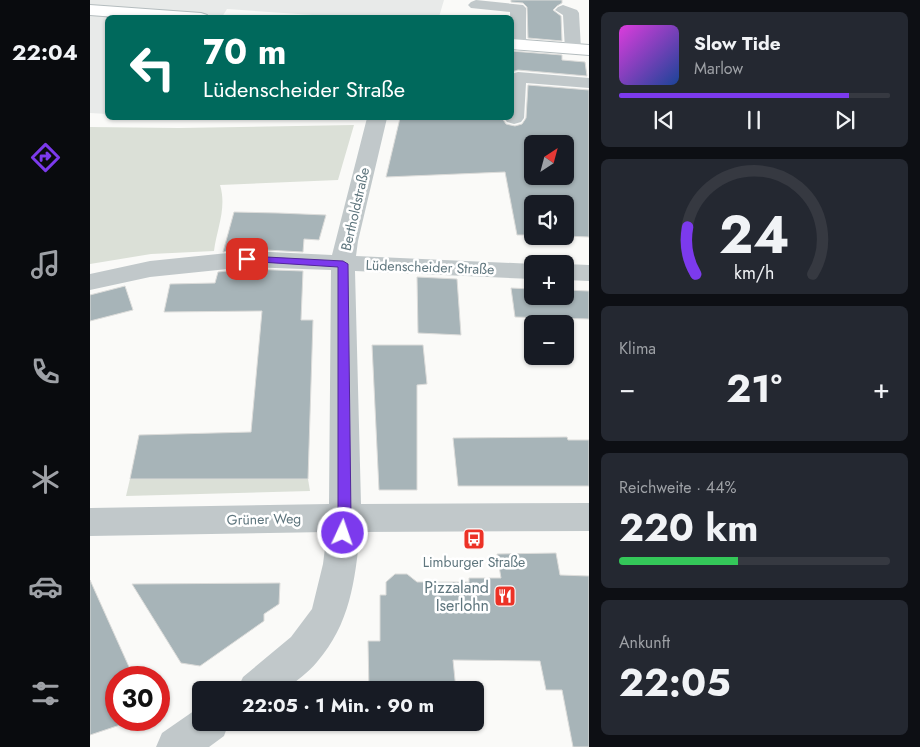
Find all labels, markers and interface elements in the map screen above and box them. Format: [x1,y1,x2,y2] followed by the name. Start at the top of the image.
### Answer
[203,27,286,77] text: 70 m
[694,30,781,57] text: Slow Tide
[120,35,185,100] icon: left
[12,36,78,68] text: 22:04
[694,57,743,80] text: Marlow
[203,73,405,105] text: Lüdenscheider Straße
[650,106,678,134] icon: previous
[740,106,768,134] icon: pause
[831,106,859,134] icon: next
[524,135,574,185] north arrow
[524,135,574,365] map controls
[28,140,63,175] icon: directions
[336,165,374,253] street label: Bertholdstraße
[524,195,574,245] button: sound
[719,197,790,273] text: 24
[226,238,268,280] pin
[233,245,261,273] icon: arrive
[28,247,63,282] icon: music
[365,255,495,279] street label: Lüdenscheider Straße
[524,255,574,305] button: +
[734,260,775,286] text: km/h
[524,315,574,365] button: −
[619,337,656,360] text: Klima
[28,354,63,389] icon: phone
[726,361,782,416] text: 21°
[619,368,636,409] text: −
[873,368,890,409] text: +
[28,462,63,497] icon: climate
[619,476,737,499] text: Reichweite · 44%
[619,500,759,555] text: 220 km
[316,506,368,558] position arrow
[227,508,301,530] street label: Grüner Weg
[462,527,486,551] bus stop icon: Limburger Straße
[423,552,525,572] place label: Limburger Straße
[28,569,63,604] icon: car
[424,576,489,617] place label: Pizzaland Iserlohn
[493,584,517,608] restaurant icon: Pizzaland Iserlohn
[619,631,670,654] text: Ankunft
[619,655,731,710] text: 22:05
[105,666,170,731] speed limit sign: 30
[28,676,63,711] icon: filters
[242,692,434,719] text: 22:05 · 1 Min. · 90 m

